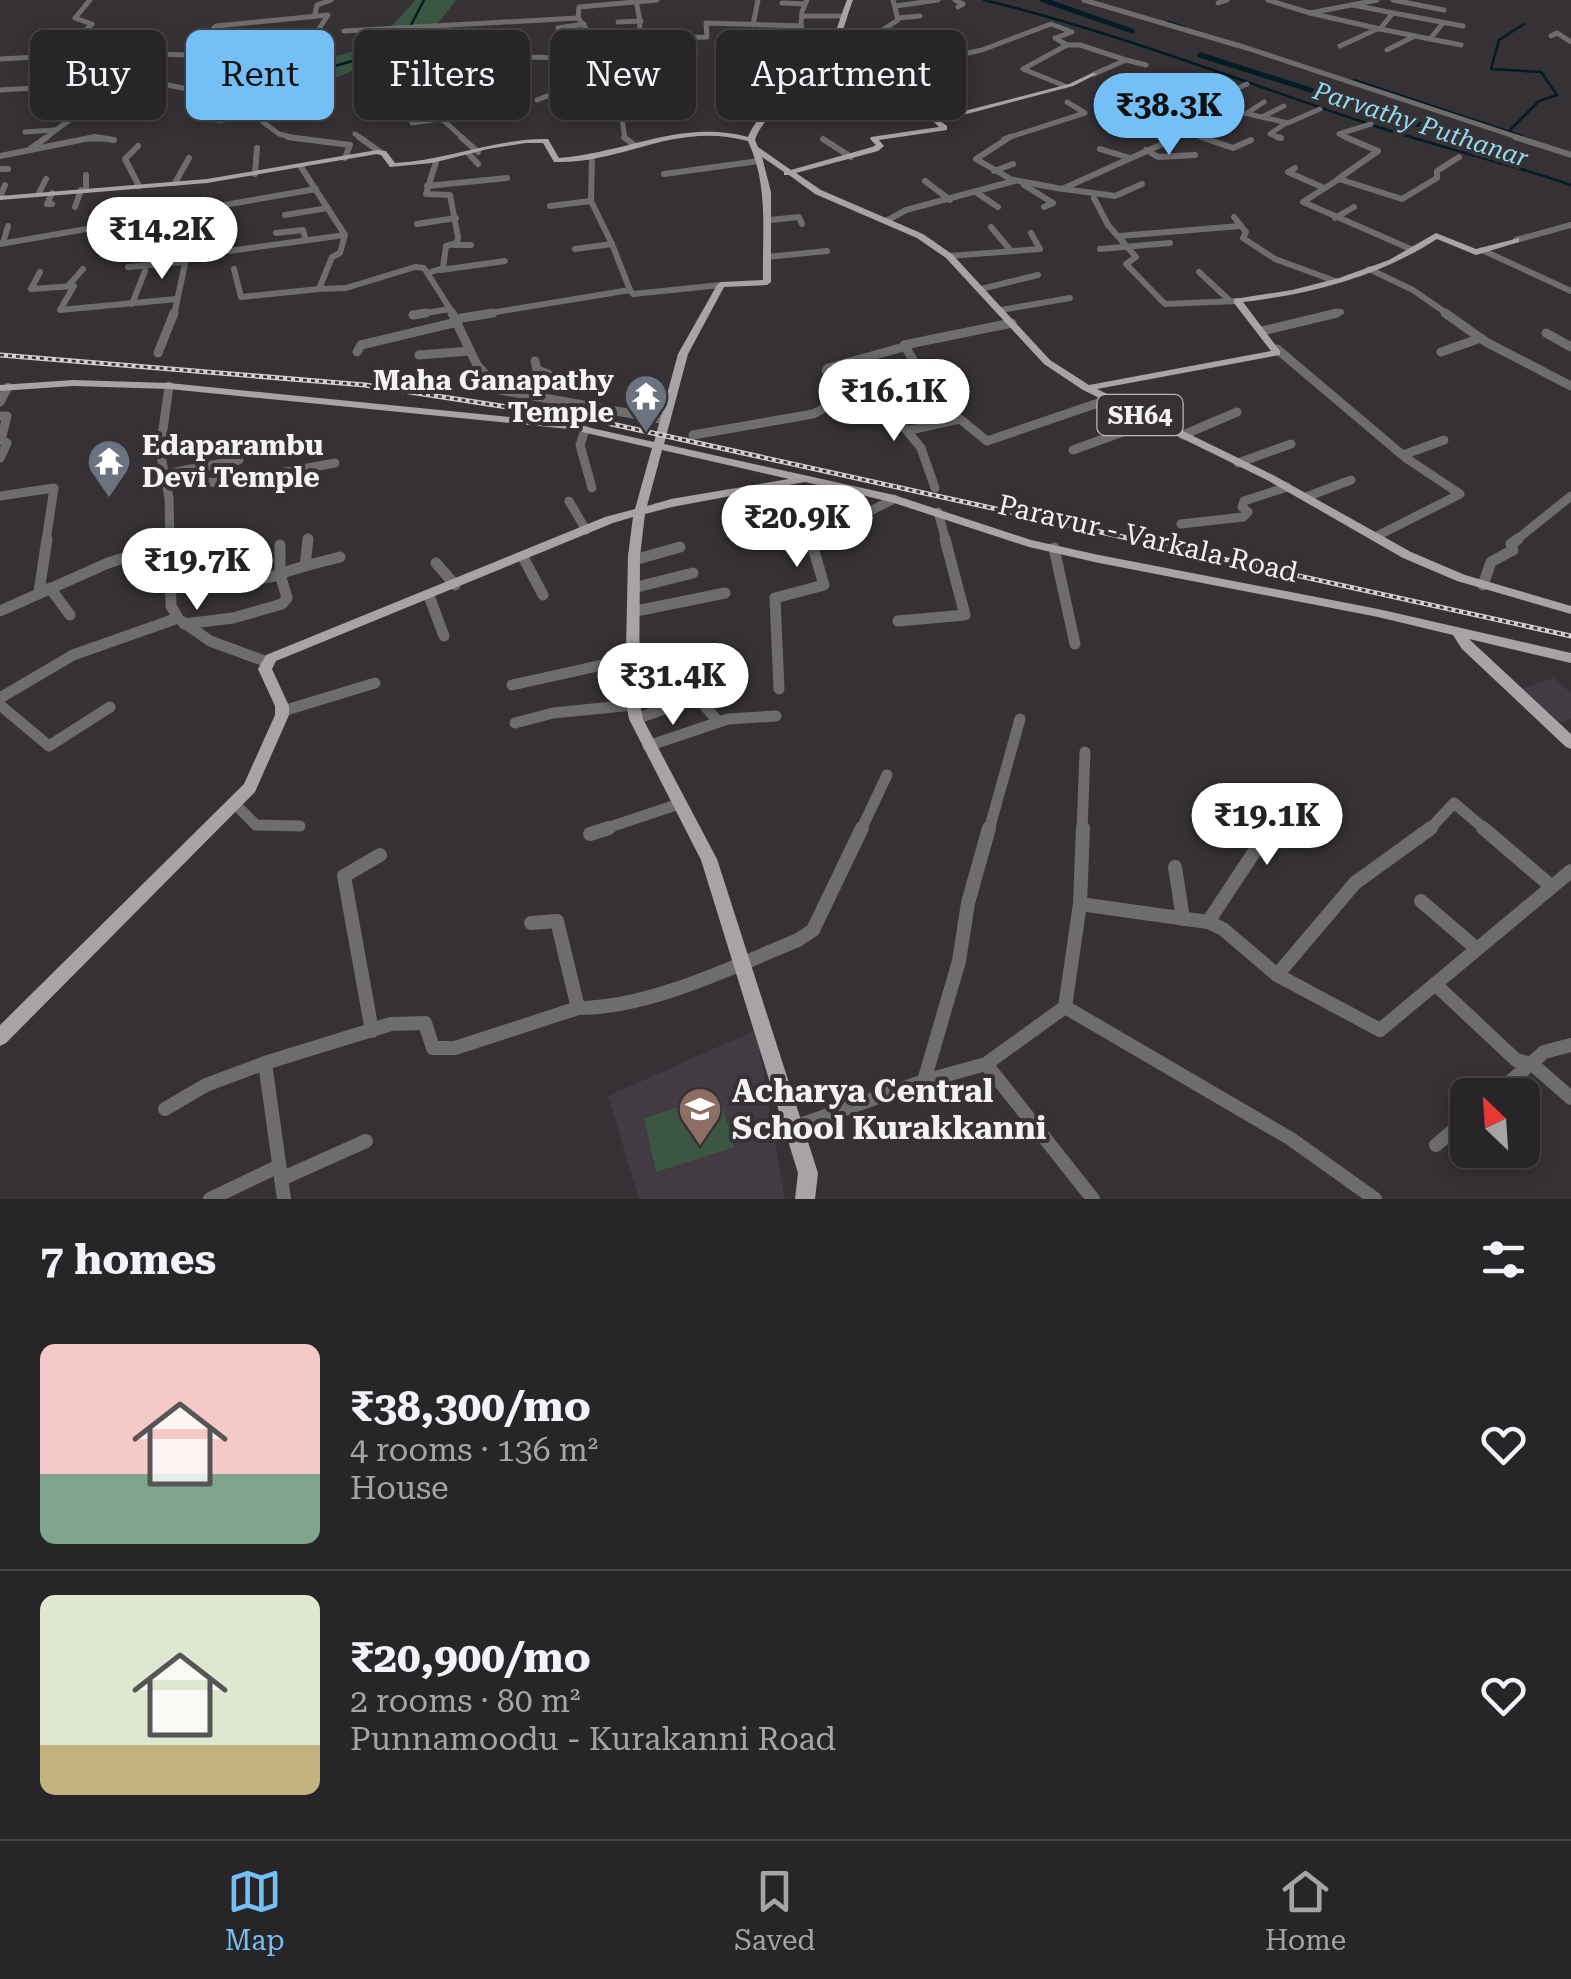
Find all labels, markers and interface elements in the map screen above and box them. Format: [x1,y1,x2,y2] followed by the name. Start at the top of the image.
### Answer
[30,30,166,120] chip: Buy
[186,30,334,120] chip: Rent
[354,30,530,120] chip: Filters
[550,30,696,120] chip: New
[716,30,966,120] chip: Apartment
[1088,73,1250,158] pin: ₹38.3K
[1309,76,1533,173] water label: Parvathy Puthanar
[1116,86,1222,124] text: ₹38.3K
[81,197,243,282] pin: ₹14.2K
[109,210,215,248] text: ₹14.2K
[813,359,975,444] pin: ₹16.1K
[373,364,614,429] place label: Maha Ganapathy Temple
[841,372,947,410] text: ₹16.1K
[623,373,669,434] temple icon: Maha Ganapathy Temple
[1098,395,1182,435] road number: SH64
[142,429,323,494] place label: Edaparambu Devi Temple
[86,438,132,499] temple icon: Edaparambu Devi Temple
[716,485,878,570] pin: ₹20.9K
[995,488,1301,589] street label: Paravur - Varkala Road
[744,498,850,536] text: ₹20.9K
[116,528,278,613] pin: ₹19.7K
[144,541,250,579] text: ₹19.7K
[592,643,754,728] pin: ₹31.4K
[620,656,726,694] text: ₹31.4K
[1186,783,1348,868] pin: ₹19.1K
[1214,796,1320,834] text: ₹19.1K
[732,1072,1047,1147] place label: Acharya Central School Kurakkanni
[1450,1078,1540,1168] north arrow
[1450,1078,1540,1168] map controls
[677,1086,723,1147] school or university icon: Acharya Central School Kurakkanni
[1476,1232,1531,1287] icon: filters
[40,1235,216,1284] text: 7 homes
[350,1382,591,1431] text: ₹38,300/mo
[120,1384,240,1504] icon: home
[1476,1417,1531,1472] icon: heart
[350,1431,598,1469] text: 4 rooms · 136 m²
[350,1469,449,1507] text: House
[350,1633,591,1682] text: ₹20,900/mo
[120,1635,240,1755] icon: home
[1476,1668,1531,1723] icon: heart
[350,1682,580,1720] text: 2 rooms · 80 m²
[350,1720,836,1758] text: Punnamoodu - Kurakanni Road
[225,1864,285,1957] tab: Map
[734,1864,815,1957] tab: Saved
[1265,1864,1346,1957] tab: Home

